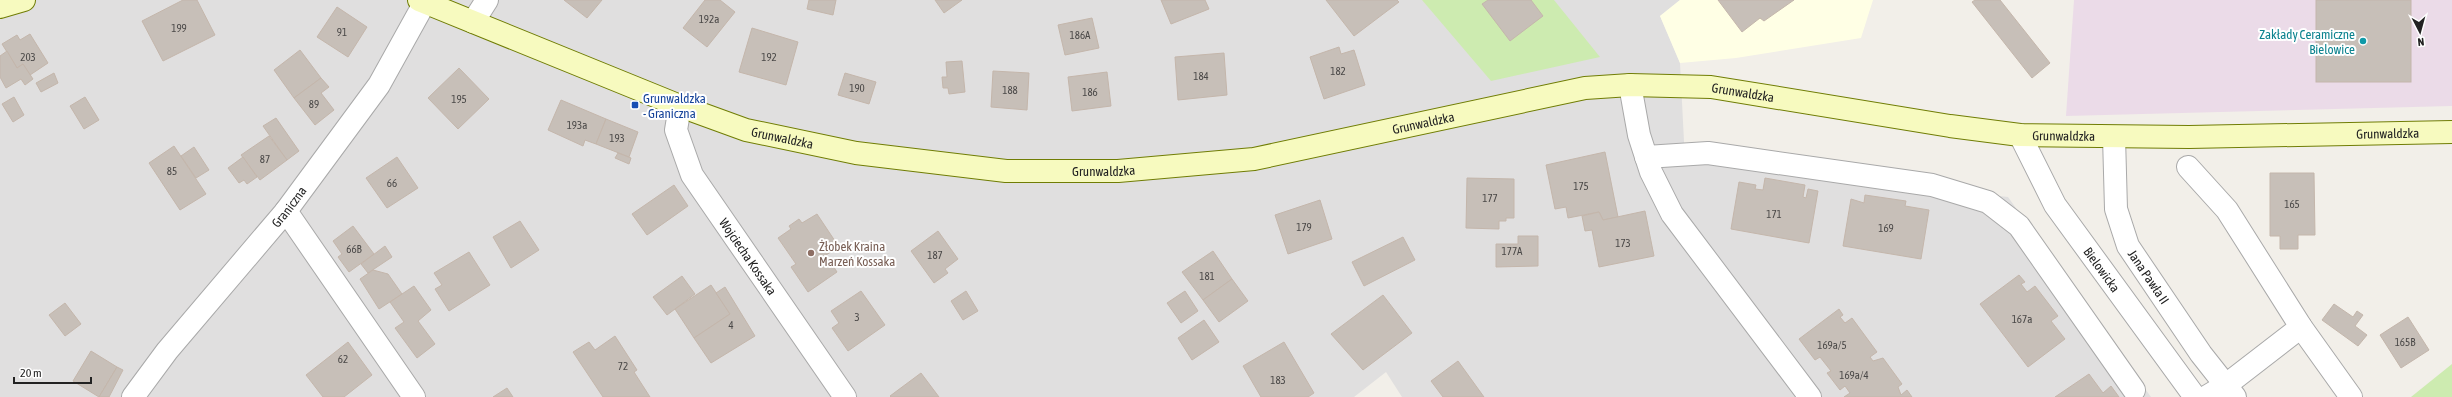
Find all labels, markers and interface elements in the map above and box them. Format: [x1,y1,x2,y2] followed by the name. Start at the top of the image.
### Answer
[2400,12,2440,52] north arrow
[699,13,719,25] house number: 192a
[171,22,187,34] house number: 199
[337,26,347,38] house number: 91
[2259,27,2355,57] place label: Zakłady Ceramiczne Bielowice
[1070,29,1091,41] house number: 186A
[2358,36,2368,46] marker: Zakłady Ceramiczne Bielowice
[2417,36,2425,48] text: N
[20,51,36,63] house number: 203
[761,51,777,63] house number: 192
[1330,65,1346,77] house number: 182
[1193,70,1209,82] house number: 184
[1711,80,1775,105] street label: Grunwaldzka
[849,82,865,94] house number: 190
[1002,84,1018,96] house number: 188
[1082,86,1098,98] house number: 186
[643,91,706,121] place label: Grunwaldzka - Graniczna
[451,93,467,105] house number: 195
[309,98,319,110] house number: 89
[630,100,640,110] marker: Grunwaldzka - Graniczna
[1391,109,1456,137] street label: Grunwaldzka
[567,119,587,131] house number: 193a
[750,124,815,152] street label: Grunwaldzka
[2356,126,2419,142] street label: Grunwaldzka
[2032,128,2095,144] street label: Grunwaldzka
[609,132,625,144] house number: 193
[260,153,270,165] house number: 87
[1072,163,1136,179] street label: Grunwaldzka
[167,165,177,177] house number: 85
[387,177,397,189] house number: 66
[1573,180,1589,192] house number: 175
[268,184,310,230] street label: Graniczna
[1482,192,1498,204] house number: 177
[2284,198,2300,210] house number: 165
[1766,208,1782,220] house number: 171
[716,215,779,298] street label: Wojciecha Kossaka
[1296,221,1312,233] house number: 179
[1878,222,1894,234] house number: 169
[1615,237,1631,249] house number: 173
[819,239,895,269] place label: Żłobek Kraina Marzeń Kossaka
[346,243,363,255] house number: 66B
[2080,244,2123,295] street label: Bielowicka
[1502,245,1523,257] house number: 177A
[2125,247,2172,307] street label: Jana Pawła II
[806,248,816,258] marker: Żłobek Kraina Marzeń Kossaka
[927,249,943,261] house number: 187
[1199,270,1215,282] house number: 181
[854,311,860,323] house number: 3
[2012,313,2032,325] house number: 167a
[728,319,734,331] house number: 4
[2395,336,2416,348] house number: 165B
[1817,339,1847,351] house number: 169a/5
[338,353,348,365] house number: 62
[14,359,91,385] scale bar
[618,360,628,372] house number: 72
[20,366,42,380] text: 20 m
[1839,369,1869,381] house number: 169a/4
[1270,374,1286,386] house number: 183

